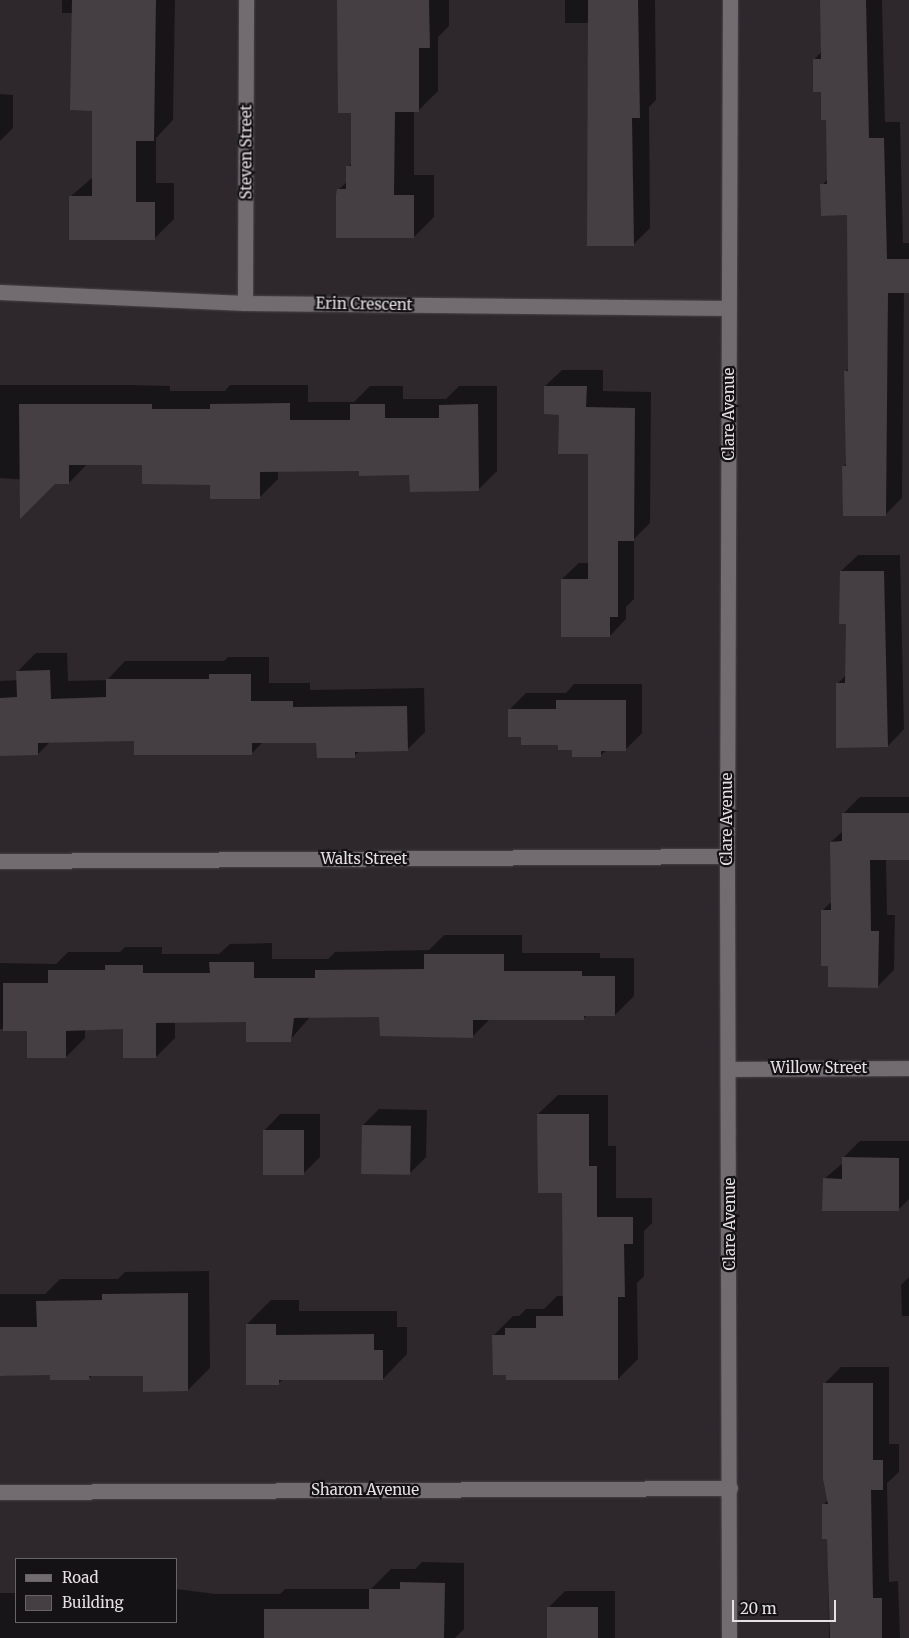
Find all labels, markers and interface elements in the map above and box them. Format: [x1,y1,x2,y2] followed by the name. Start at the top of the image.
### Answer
[237,105,255,199] street label: Steven Street
[315,294,413,314] street label: Erin Crescent
[720,368,738,460] street label: Clare Avenue
[718,773,736,865] street label: Clare Avenue
[321,850,407,868] street label: Walts Street
[771,1059,867,1077] street label: Willow Street
[721,1178,739,1270] street label: Clare Avenue
[311,1481,419,1499] street label: Sharon Avenue
[15,1558,178,1623] legend
[62,1568,98,1587] text: Road
[734,1590,838,1622] scale bar
[62,1593,124,1612] text: Building
[740,1599,777,1618] text: 20 m

